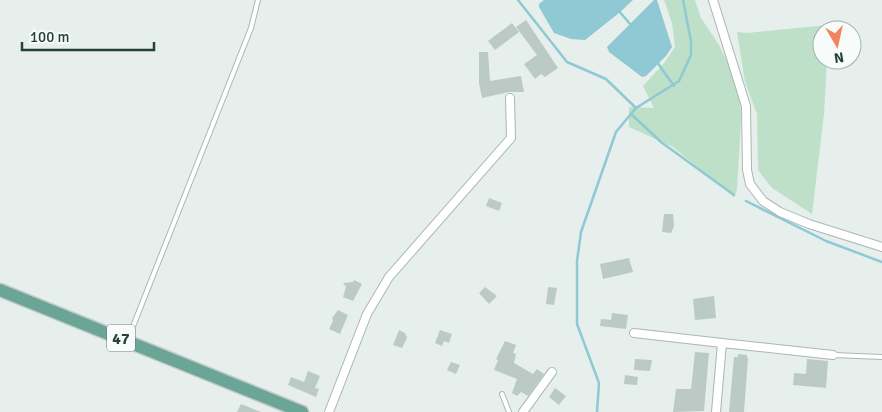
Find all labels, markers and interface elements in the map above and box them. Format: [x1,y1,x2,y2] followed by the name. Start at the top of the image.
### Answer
[22,20,155,52] scale bar
[812,20,862,70] north arrow
[30,28,70,46] text: 100 m
[833,48,845,67] text: N
[107,324,135,352] road number: 47

